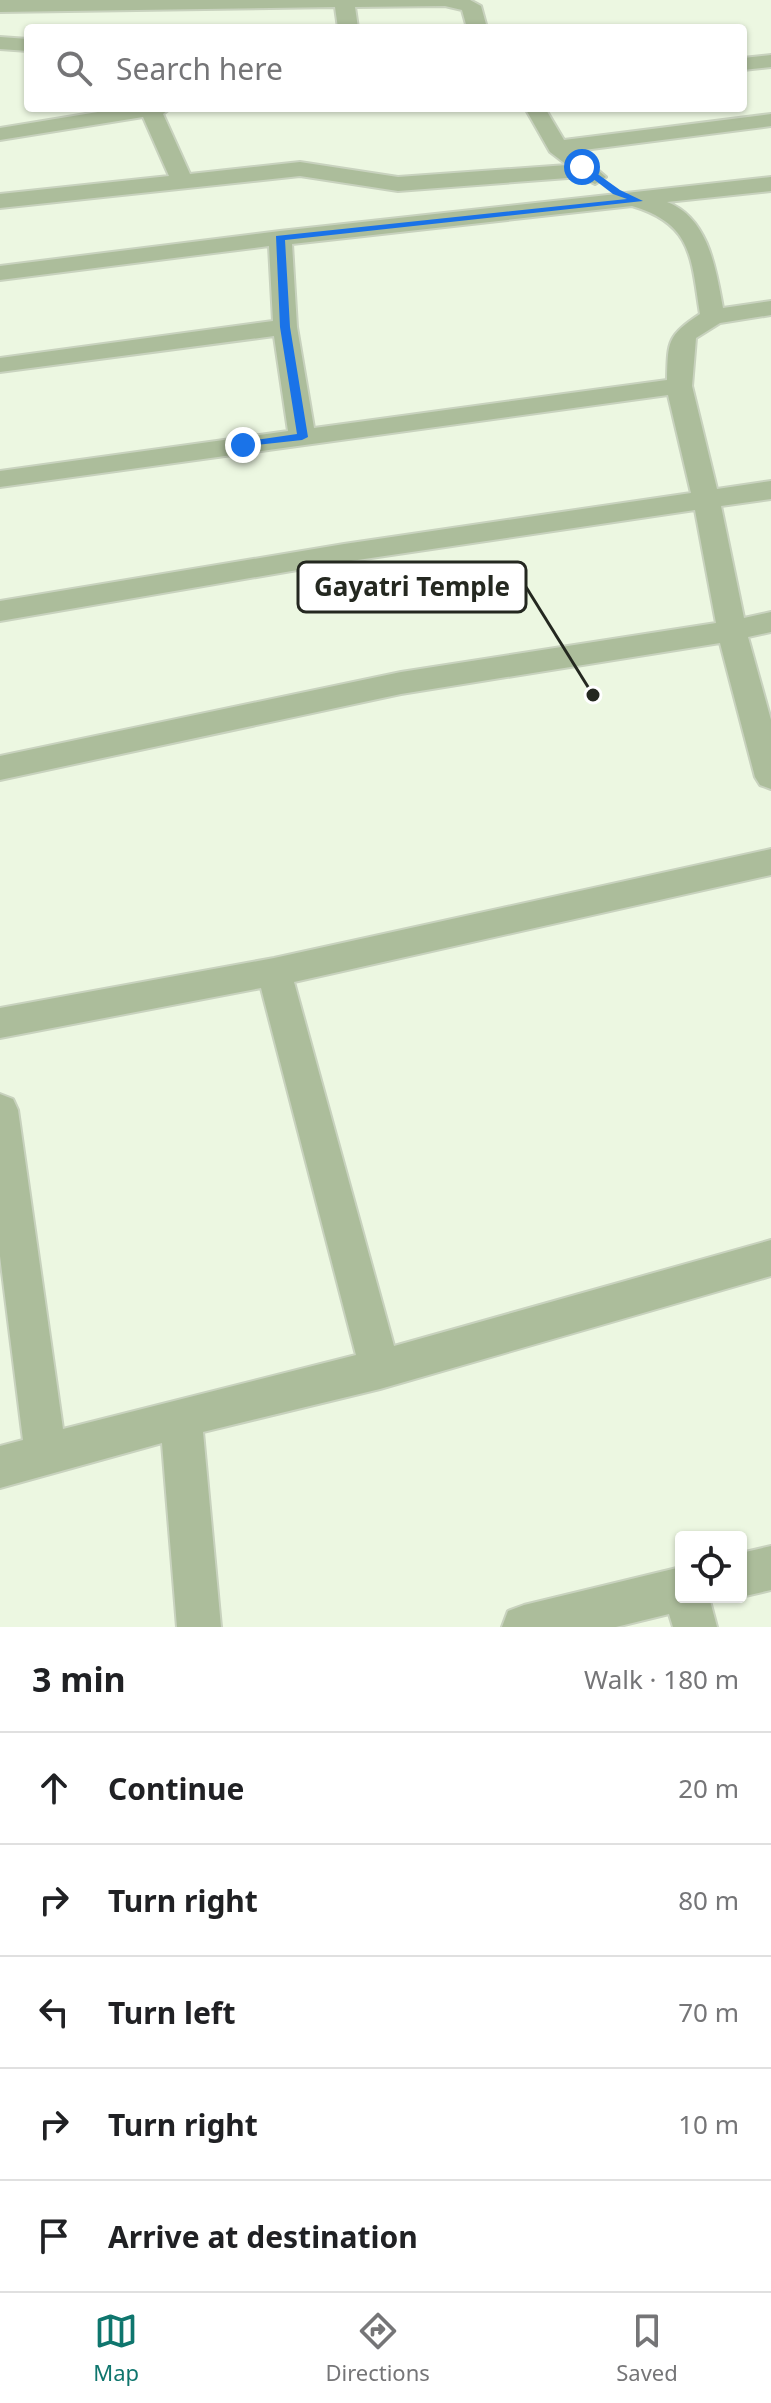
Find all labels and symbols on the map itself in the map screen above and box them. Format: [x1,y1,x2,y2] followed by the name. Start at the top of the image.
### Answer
[564,149,600,185] route start
[225,427,261,463] route end
[298,562,526,612] callout: Gayatri Temple
[314,568,510,604] text: Gayatri Temple

